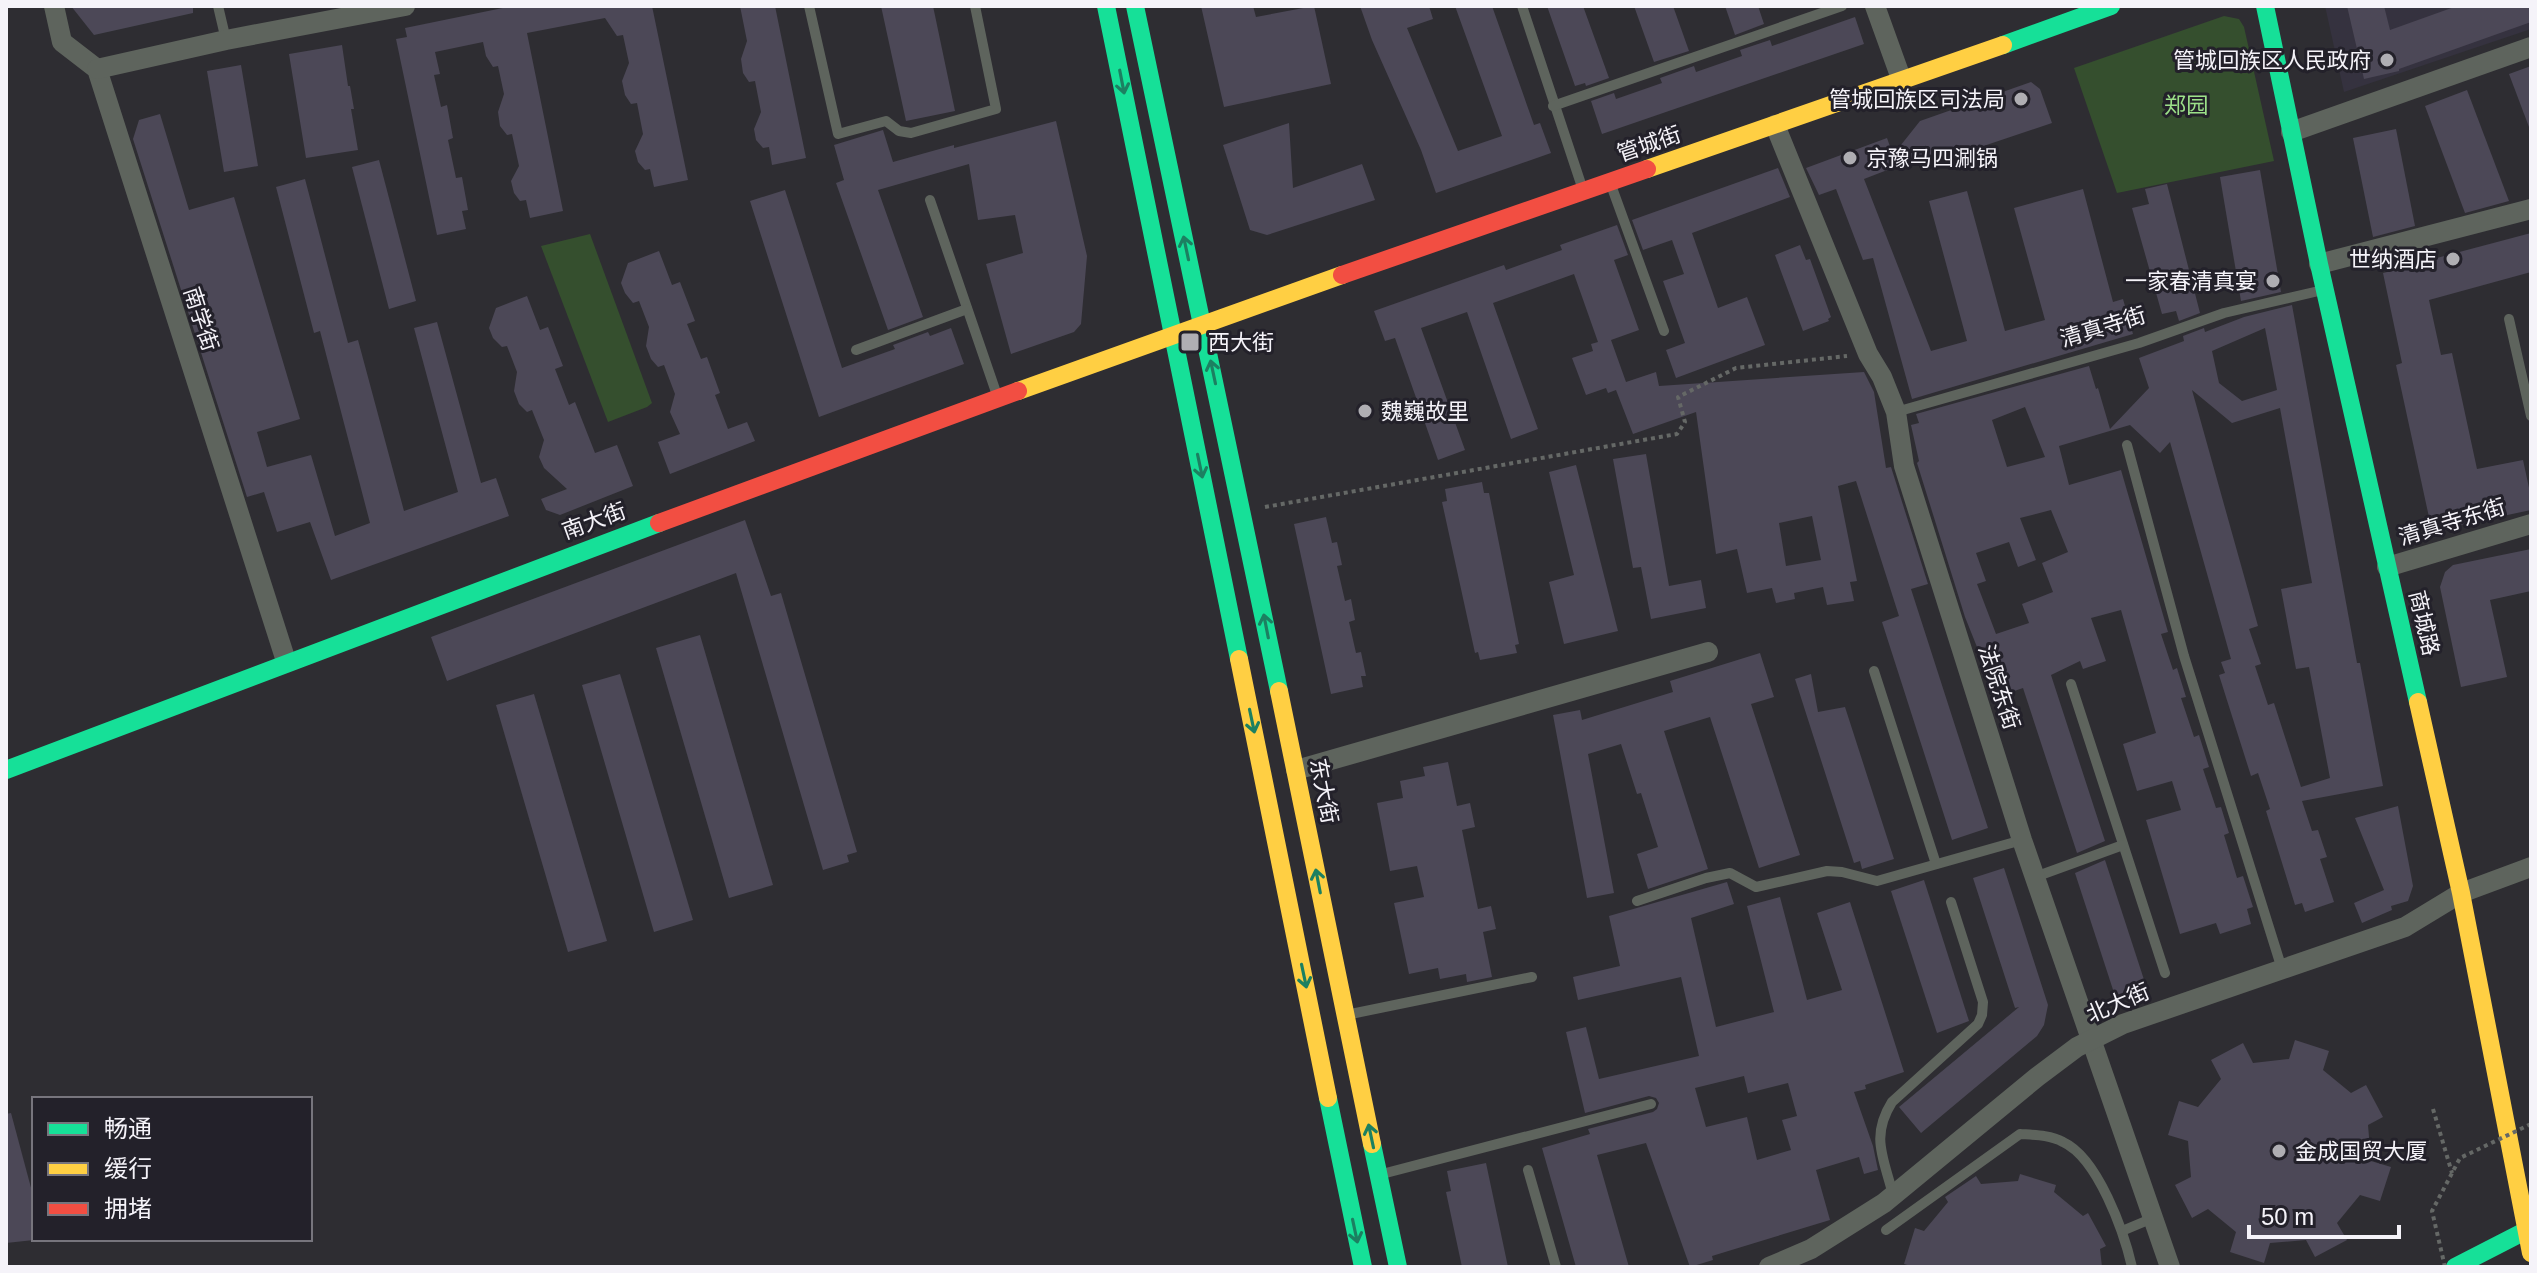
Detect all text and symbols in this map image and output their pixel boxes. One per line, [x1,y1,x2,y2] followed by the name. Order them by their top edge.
[2173,48,2371,73] place label: 管城回族区人民政府
[2378,51,2396,69] marker: 管城回族区人民政府
[1115,69,1130,95] one-way arrow
[1829,87,2005,112] place label: 管城回族区司法局
[2012,90,2030,108] marker: 管城回族区司法局
[2164,93,2208,118] park label: 郑园
[1614,121,1684,167] street label: 管城街
[1866,146,1998,171] place label: 京豫马四涮锅
[1841,149,1859,167] marker: 京豫马四涮锅
[1178,236,1193,262] one-way arrow
[2349,247,2437,272] place label: 世纳酒店
[2444,250,2462,268] marker: 世纳酒店
[2125,269,2257,294] place label: 一家春清真宴
[2264,272,2282,290] marker: 一家春清真宴
[179,284,223,354] street label: 南学街
[2057,302,2149,352] street label: 清真寺街
[1208,330,1274,355] place label: 西大街
[1179,331,1201,353] marker: 西大街
[1205,360,1220,385] one-way arrow
[1381,399,1469,424] place label: 魏巍故里
[1356,402,1374,420] marker: 魏巍故里
[1193,453,1208,479] one-way arrow
[2396,494,2508,550] street label: 清真寺东街
[559,498,629,544] street label: 南大街
[2404,588,2444,658] street label: 商城路
[1258,614,1273,640] one-way arrow
[1974,641,2024,733] street label: 法院东街
[1245,708,1260,733] one-way arrow
[1305,756,1343,826] street label: 东大街
[1309,869,1324,895] one-way arrow
[1297,963,1312,988] one-way arrow
[2083,979,2153,1027] street label: 北大街
[32,1097,312,1241] legend
[104,1115,152,1142] text: 畅通
[1363,1123,1378,1149] one-way arrow
[2295,1139,2427,1164] place label: 金成国贸大厦
[2270,1142,2288,1160] marker: 金成国贸大厦
[104,1155,152,1182] text: 缓行
[2249,1189,2399,1239] scale bar
[104,1195,152,1222] text: 拥堵
[2261,1203,2314,1230] text: 50 m
[1349,1217,1364,1243] one-way arrow

